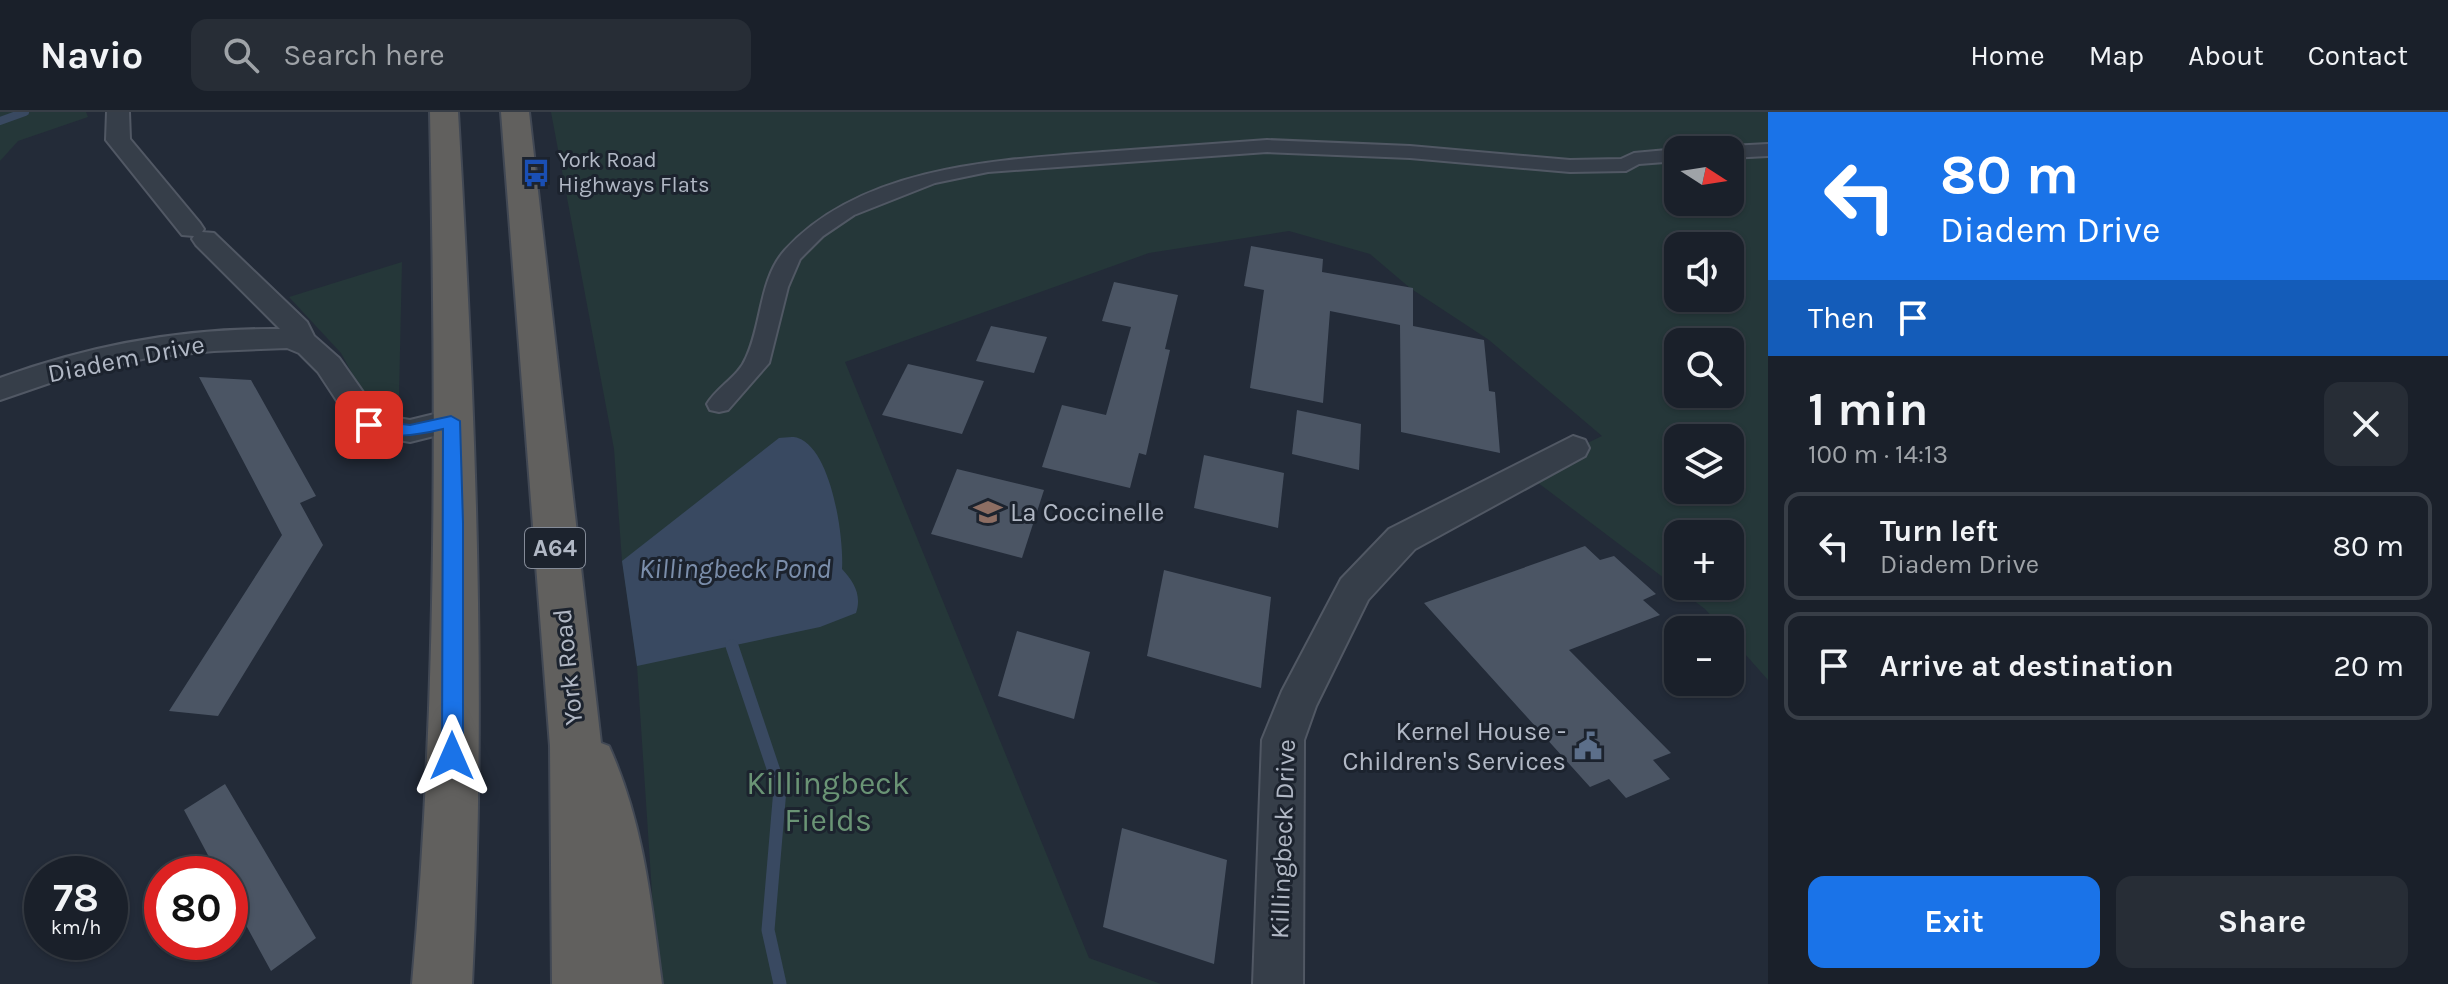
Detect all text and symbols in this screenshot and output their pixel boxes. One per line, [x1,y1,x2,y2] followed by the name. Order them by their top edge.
[191,19,751,91] search box
[40,33,143,78] text: Navio
[219,33,263,77] icon: search
[283,37,445,73] text: Search here
[1970,39,2045,72] text: Home
[2089,39,2144,72] text: Map
[2188,39,2264,72] text: About
[2308,39,2408,72] text: Contact
[1664,136,1744,216] north arrow
[1664,136,1744,696] map controls
[1940,142,2079,207] text: 80 m
[1808,144,1912,248] icon: left
[558,147,710,198] place label: York Road Highways Flats
[521,158,551,188] bus stop icon: York Road Highways Flats
[1940,209,2160,251] text: Diadem Drive
[1664,232,1744,312] button: sound
[1891,296,1935,340] icon: arrive
[1808,300,1875,336] text: Then
[1664,328,1744,408] button: search
[45,329,207,389] street label: Diadem Drive
[1808,381,1928,437] text: 1 min
[2324,382,2408,466] button: close
[335,391,403,459] pin
[347,403,391,447] icon: arrive
[1664,424,1744,504] button: layers
[1808,439,1948,470] text: 100 m · 14:13
[973,497,1003,527] school or university icon: La Coccinelle
[1010,497,1164,528] place label: La Coccinelle
[1880,513,1998,549] text: Turn left
[1664,520,1744,600] button: +
[1812,524,1856,568] icon: left
[525,528,585,568] road number: A64
[2333,528,2404,564] text: 80 m
[1880,549,2039,580] text: Diadem Drive
[639,552,831,585] water label: Killingbeck Pond
[546,607,590,727] street label: York Road
[1664,616,1744,696] button: −
[1812,644,1856,688] icon: arrive
[1880,648,2174,684] text: Arrive at destination
[2334,648,2404,684] text: 20 m
[410,714,494,798] position arrow
[1342,716,1566,777] place label: Kernel House - Children's Services
[1573,731,1603,761] public building icon: Kernel House - Children's Services
[1264,739,1302,939] street label: Killingbeck Drive
[746,765,910,839] park label: Killingbeck Fields
[144,856,248,960] speed limit sign: 80
[53,874,99,921] text: 78
[1808,876,2100,968] button: Exit
[2116,876,2408,968] button: Share
[51,916,101,939] text: km/h

